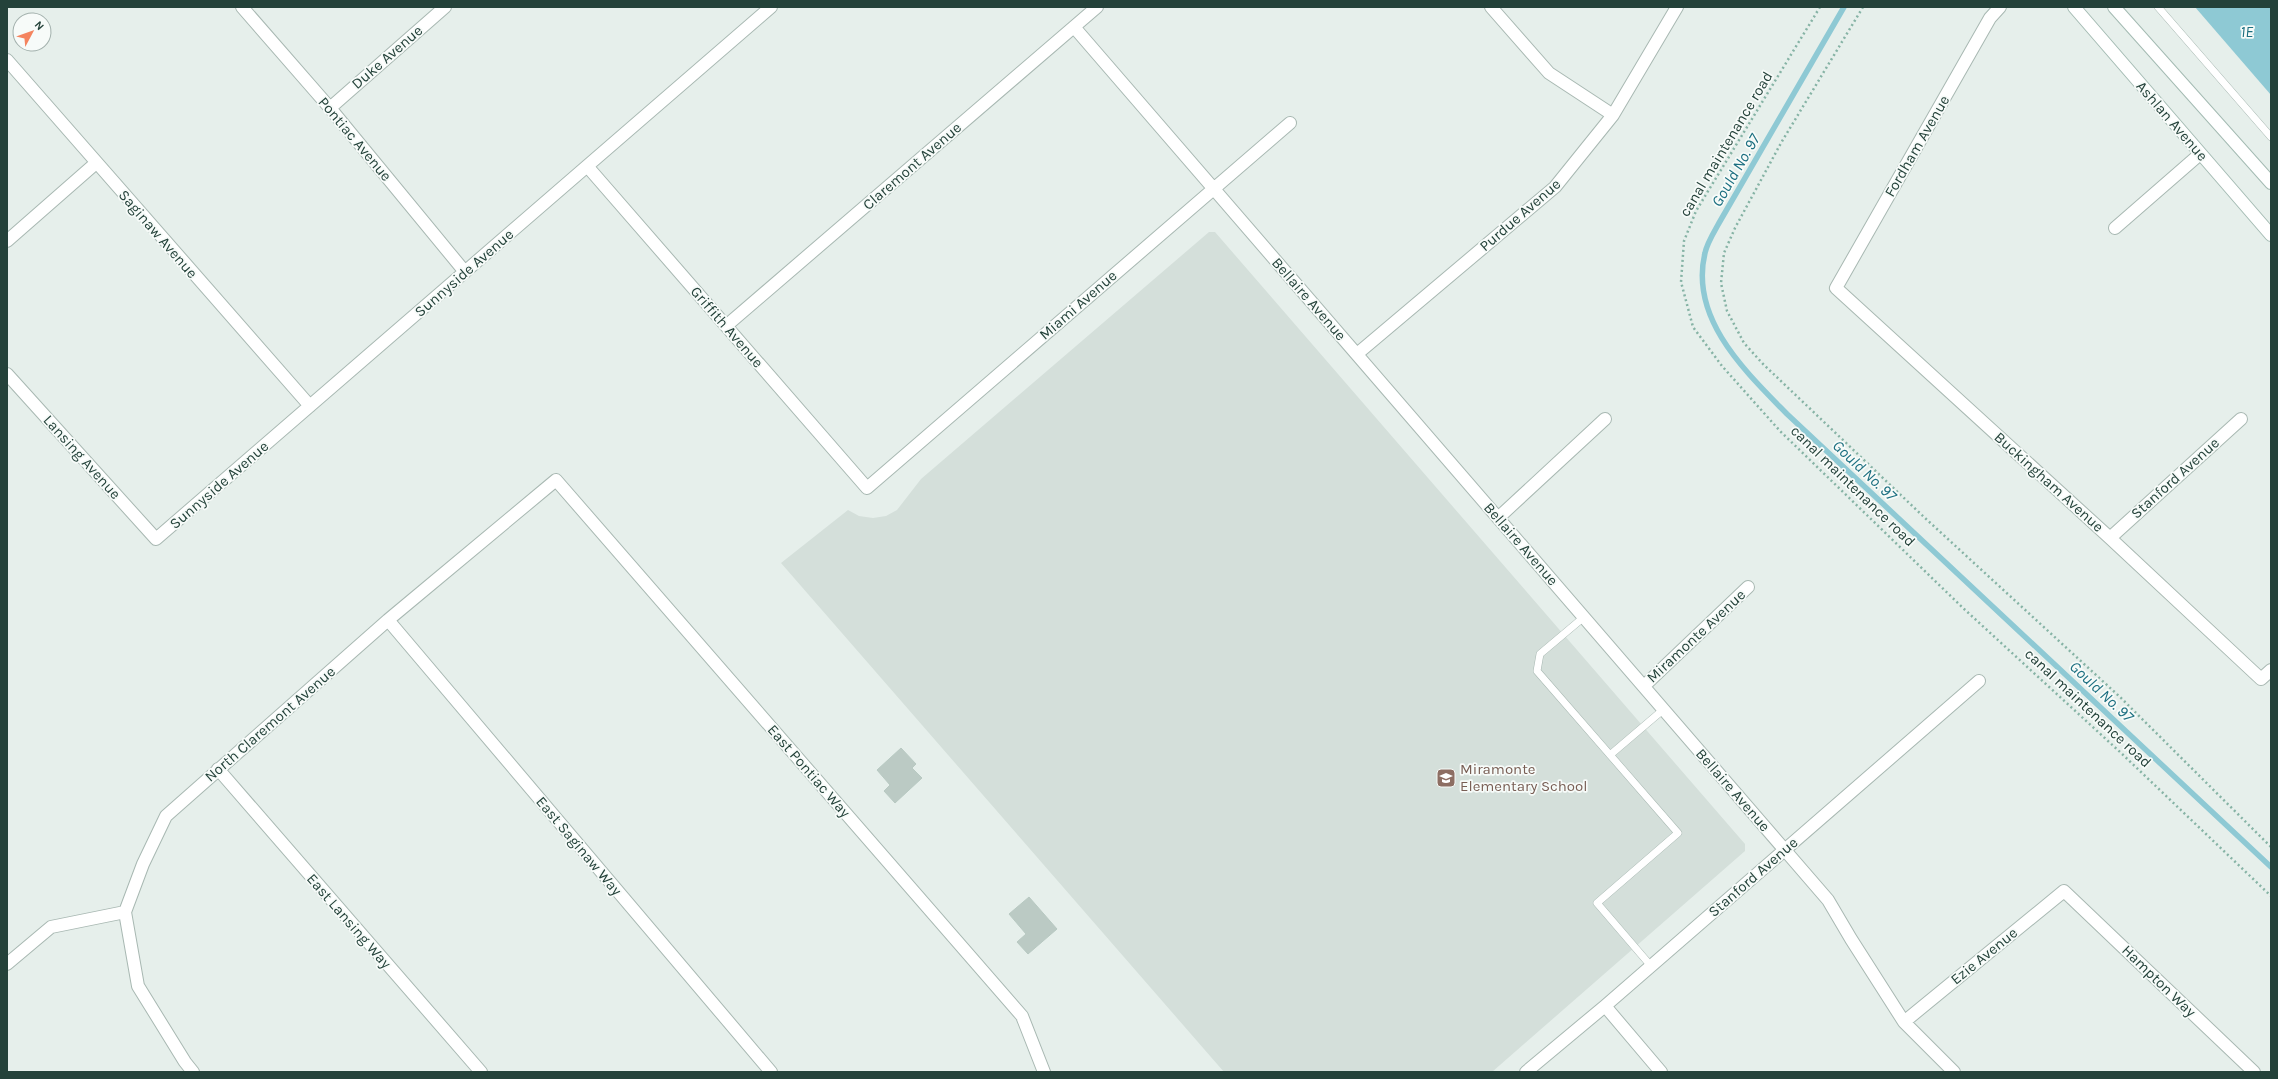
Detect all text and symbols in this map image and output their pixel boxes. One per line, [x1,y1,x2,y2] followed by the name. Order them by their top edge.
[12,12,52,52] north arrow
[32,19,47,33] text: N
[348,21,426,93] street label: Duke Avenue
[2241,22,2253,41] water label: 1E
[1675,68,1777,220] street label: canal maintenance road
[2132,77,2212,165] street label: Ashlan Avenue
[1881,92,1953,200] street label: Fordham Avenue
[314,93,396,185] street label: Pontiac Avenue
[859,118,965,214] street label: Claremont Avenue
[1707,129,1764,210] water label: Gould No. 97
[1476,175,1564,255] street label: Purdue Avenue
[115,186,201,282] street label: Saginaw Avenue
[411,225,517,321] street label: Sunnyside Avenue
[1268,254,1350,344] street label: Bellaire Avenue
[1036,266,1120,344] street label: Miami Avenue
[687,283,767,371] street label: Griffith Avenue
[39,411,125,503] street label: Lansing Avenue
[1787,422,1919,550] street label: canal maintenance road
[1991,428,2107,536] street label: Buckingham Avenue
[2127,434,2223,522] street label: Stanford Avenue
[1829,436,1902,506] water label: Gould No. 97
[166,437,272,533] street label: Sunnyside Avenue
[1480,499,1562,589] street label: Bellaire Avenue
[1643,586,1749,686] street label: Miramonte Avenue
[2021,645,2155,771] street label: canal maintenance road
[2066,657,2139,727] water label: Gould No. 97
[201,663,339,785] street label: North Claremont Avenue
[764,721,854,821] street label: East Pontiac Way
[1692,745,1774,835] street label: Bellaire Avenue
[1460,760,1587,795] place label: Miramonte Elementary School
[1435,767,1457,789] school or university icon: Miramonte Elementary School
[532,793,626,899] street label: East Saginaw Way
[1705,833,1801,921] street label: Stanford Avenue
[303,870,395,972] street label: East Lansing Way
[1947,924,2021,988] street label: Ezie Avenue
[2118,941,2200,1021] street label: Hampton Way

